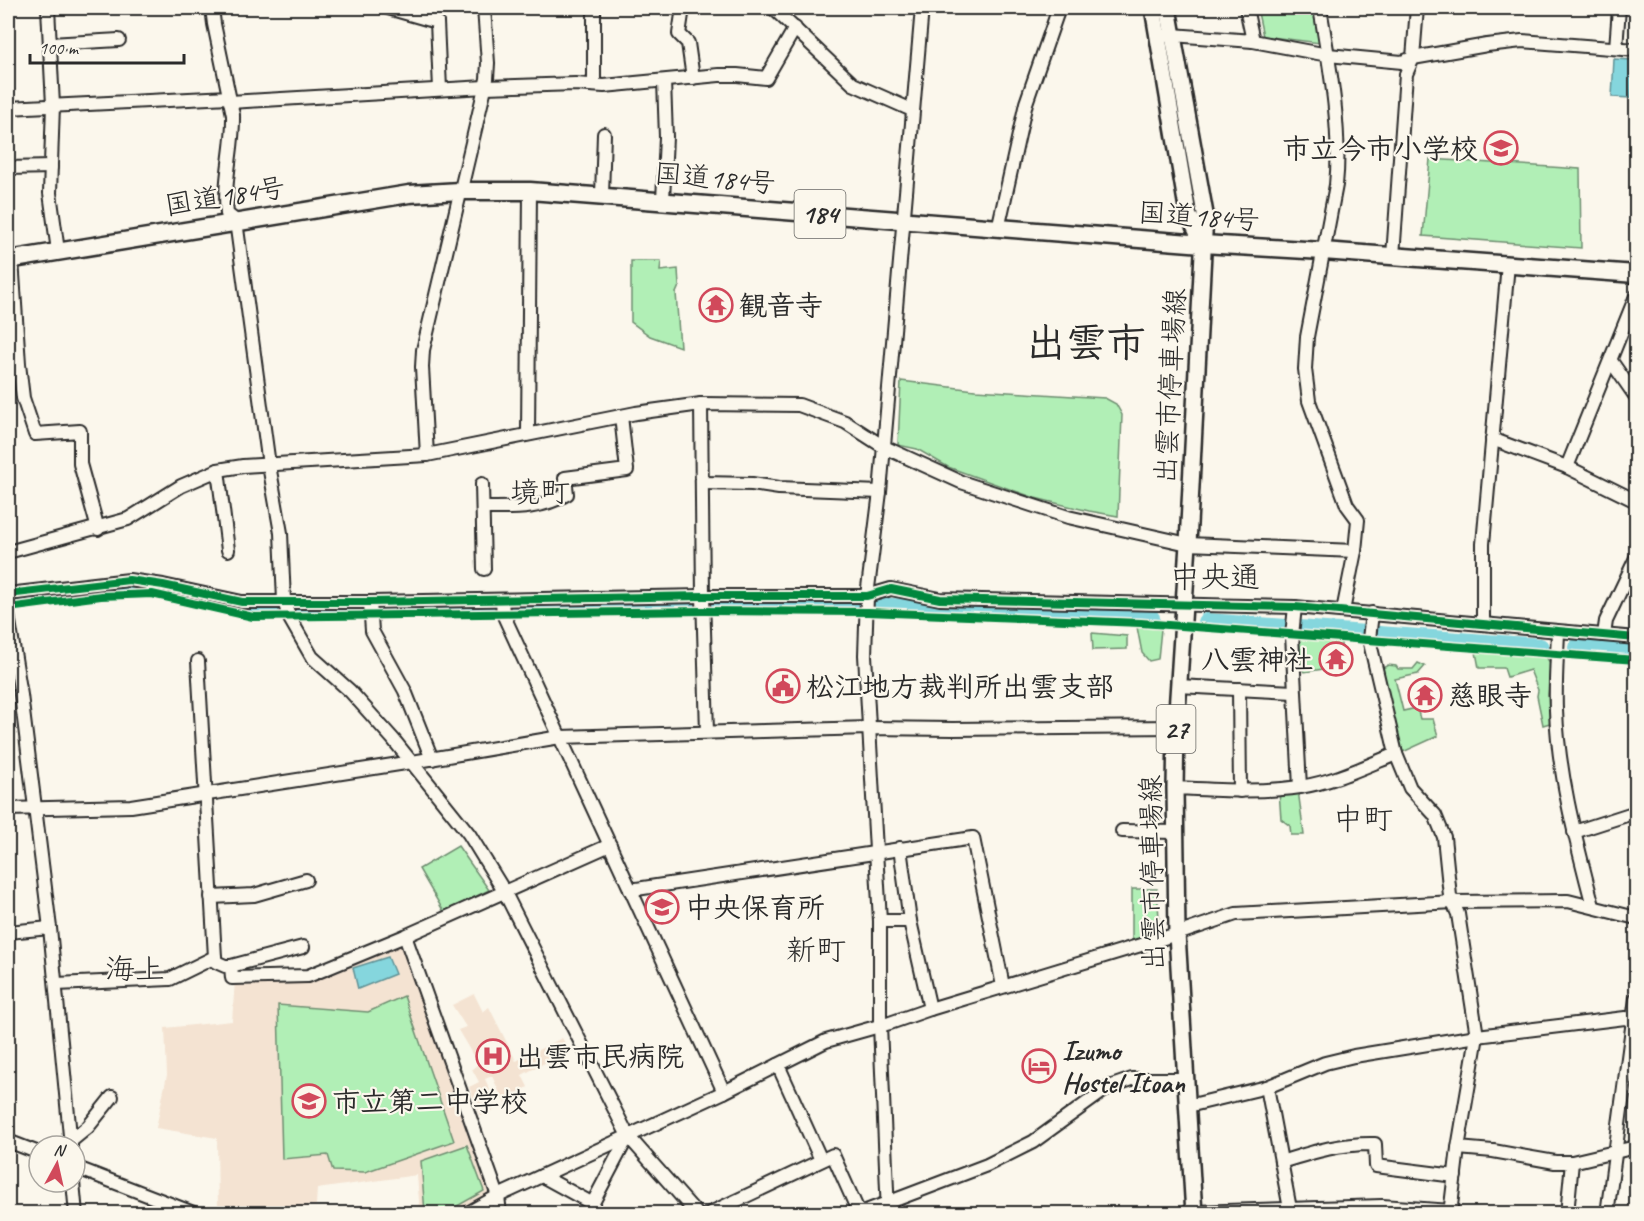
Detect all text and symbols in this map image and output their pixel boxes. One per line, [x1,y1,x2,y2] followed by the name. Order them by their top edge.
[30,27,184,65] scale bar
[39,37,80,59] text: 100 m
[1483,130,1519,166] school or university icon: 市立今市小学校
[1282,131,1478,166] place label: 市立今市小学校
[653,155,777,201] street label: 国道184号
[162,169,288,223] street label: 国道184号
[794,190,846,238] road number: 184
[1137,194,1261,238] street label: 国道184号
[698,287,734,323] temple icon: 観音寺
[1147,287,1193,485] street label: 出雲市停車場線
[739,288,823,323] place label: 観音寺
[1026,318,1146,368] district label: 出雲市
[510,473,570,511] district label: 境町
[1170,558,1260,596] district label: 中央通
[1318,641,1354,677] temple icon: 八雲神社
[1201,642,1313,677] place label: 八雲神社
[765,668,801,704] public building icon: 松江地方裁判所出雲支部
[806,669,1114,704] place label: 松江地方裁判所出雲支部
[1407,677,1443,713] temple icon: 慈眼寺
[1448,678,1532,713] place label: 慈眼寺
[1156,705,1196,753] road number: 27
[1133,775,1171,971] street label: 出雲市停車場線
[1333,800,1393,838] district label: 中町
[644,889,680,925] school or university icon: 中央保育所
[685,890,825,925] place label: 中央保育所
[786,931,846,969] district label: 新町
[105,950,165,988] district label: 海上
[1062,1033,1186,1100] place label: Izumo Hostel Itoan
[475,1038,511,1074] hospital icon: 出雲市民病院
[516,1039,684,1074] place label: 出雲市民病院
[1021,1048,1057,1084] hotel icon: Izumo Hostel Itoan
[291,1083,327,1119] school or university icon: 市立第二中学校
[332,1084,528,1119] place label: 市立第二中学校
[27,1134,87,1194] north arrow
[53,1140,68,1161] text: N

